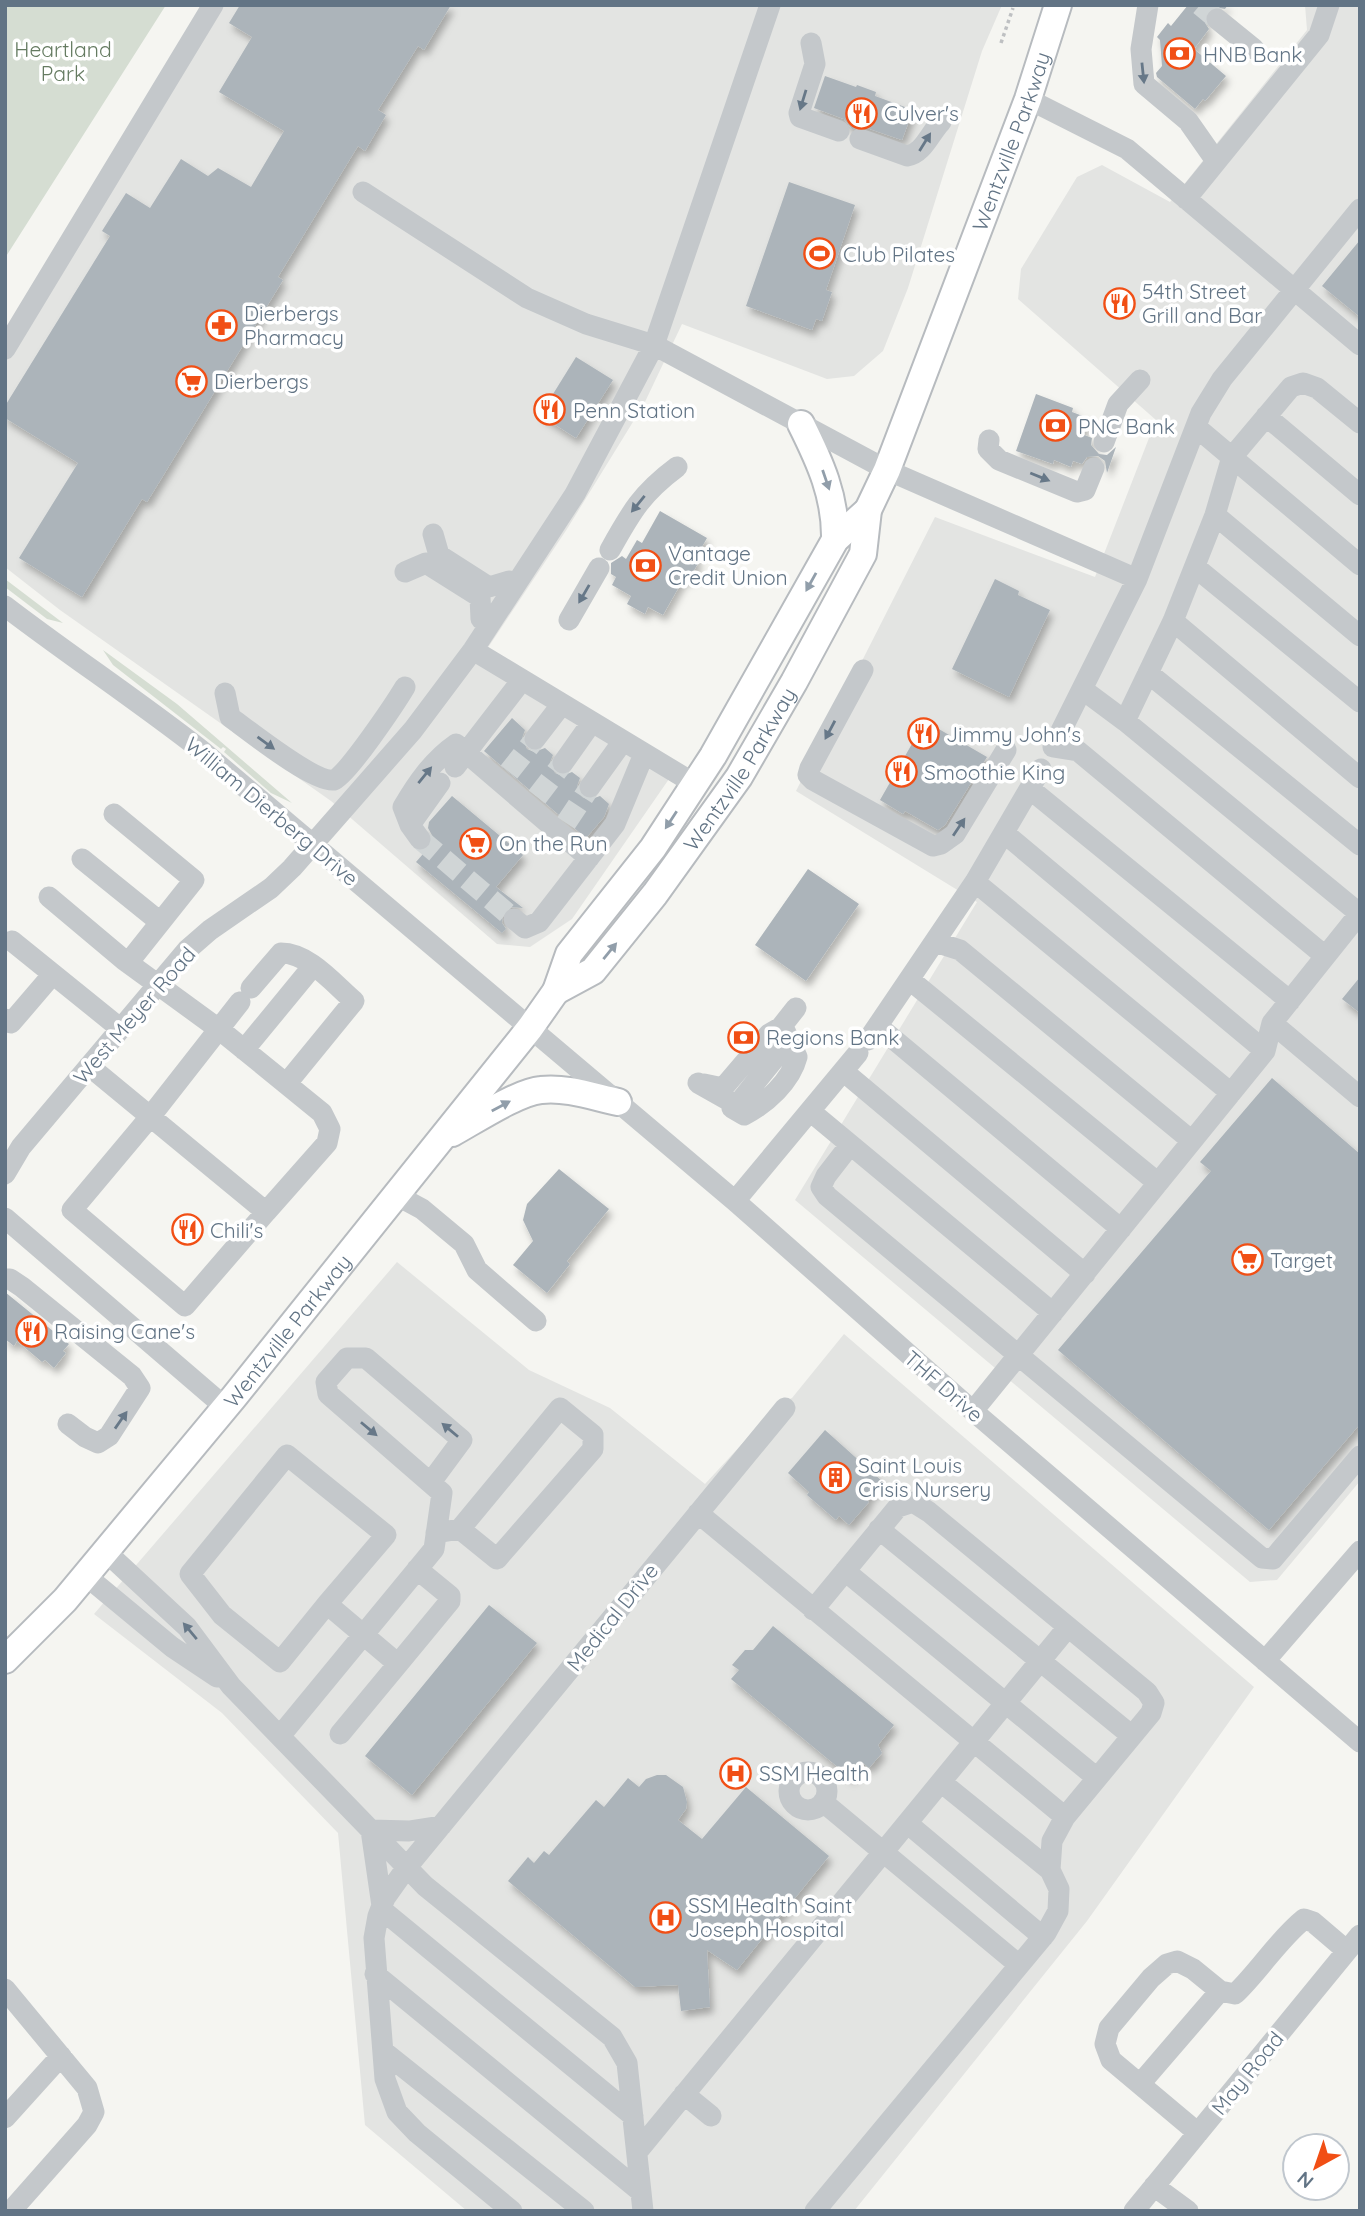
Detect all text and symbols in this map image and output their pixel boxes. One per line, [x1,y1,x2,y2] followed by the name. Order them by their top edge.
[14,36,112,86] park label: Heartland Park
[1163,37,1197,71] bank icon: HNB Bank
[1203,41,1303,67] place label: HNB Bank
[966,48,1055,235] street label: Wentzville Parkway
[1138,62,1149,84] one-way arrow
[798,90,808,111] one-way arrow
[844,96,878,130] restaurant icon: Culver's
[884,100,959,126] place label: Culver's
[919,132,932,151] one-way arrow
[803,237,837,271] sports icon: Club Pilates
[843,241,955,267] place label: Club Pilates
[1142,278,1262,328] place label: 54th Street Grill and Bar
[1102,286,1136,320] restaurant icon: 54th Street Grill and Bar
[244,300,344,350] place label: Dierbergs Pharmacy
[204,308,238,342] pharmacy icon: Dierbergs Pharmacy
[174,364,208,398] supermarket icon: Dierbergs
[214,368,309,394] place label: Dierbergs
[533,393,567,427] restaurant icon: Penn Station
[573,397,695,423] place label: Penn Station
[1038,409,1072,443] bank icon: PNC Bank
[1078,413,1175,439] place label: PNC Bank
[821,469,832,490] one-way arrow
[1029,471,1050,482] one-way arrow
[631,494,646,512] one-way arrow
[668,540,788,590] place label: Vantage Credit Union
[628,548,662,582] bank icon: Vantage Credit Union
[805,572,817,591] one-way arrow
[578,584,590,603] one-way arrow
[677,683,801,856] street label: Wentzville Parkway
[906,717,940,751] restaurant icon: Jimmy John's
[825,721,837,741] one-way arrow
[946,721,1081,747] place label: Jimmy John's
[180,731,364,891] street label: William Dierberg Drive
[256,736,275,750] one-way arrow
[884,755,918,789] restaurant icon: Smoothie King
[924,759,1065,785] place label: Smoothie King
[417,766,432,783] one-way arrow
[664,811,678,829] one-way arrow
[952,817,965,837] one-way arrow
[459,826,493,860] supermarket icon: On the Run
[499,830,608,856] place label: On the Run
[67,941,201,1089] street label: West Meyer Road
[602,942,617,960] one-way arrow
[726,1020,760,1054] bank icon: Regions Bank
[766,1024,900,1050] place label: Regions Bank
[491,1101,511,1112] one-way arrow
[170,1213,204,1247] restaurant icon: Chili's
[210,1217,263,1243] place label: Chili's
[1230,1243,1264,1277] supermarket icon: Target
[1270,1247,1333,1273] place label: Target
[218,1249,356,1413] street label: Wentzville Parkway
[14,1314,48,1348] restaurant icon: Raising Cane's
[54,1318,195,1344] place label: Raising Cane's
[899,1345,989,1427] street label: THF Drive
[114,1411,128,1429] one-way arrow
[360,1421,378,1437] one-way arrow
[441,1423,458,1438] one-way arrow
[858,1452,991,1502] place label: Saint Louis Crisis Nursery
[818,1460,852,1494] building icon: Saint Louis Crisis Nursery
[561,1558,663,1676] street label: Medical Drive
[182,1623,197,1641] one-way arrow
[719,1756,753,1790] hospital icon: SSM Health
[759,1760,869,1786] place label: SSM Health
[688,1892,852,1942] place label: SSM Health Saint Joseph Hospital
[648,1900,682,1934] hospital icon: SSM Health Saint Joseph Hospital
[1205,2026,1289,2120] street label: May Road
[1281,2132,1351,2202] north arrow
[1292,2166,1318,2194] text: N

